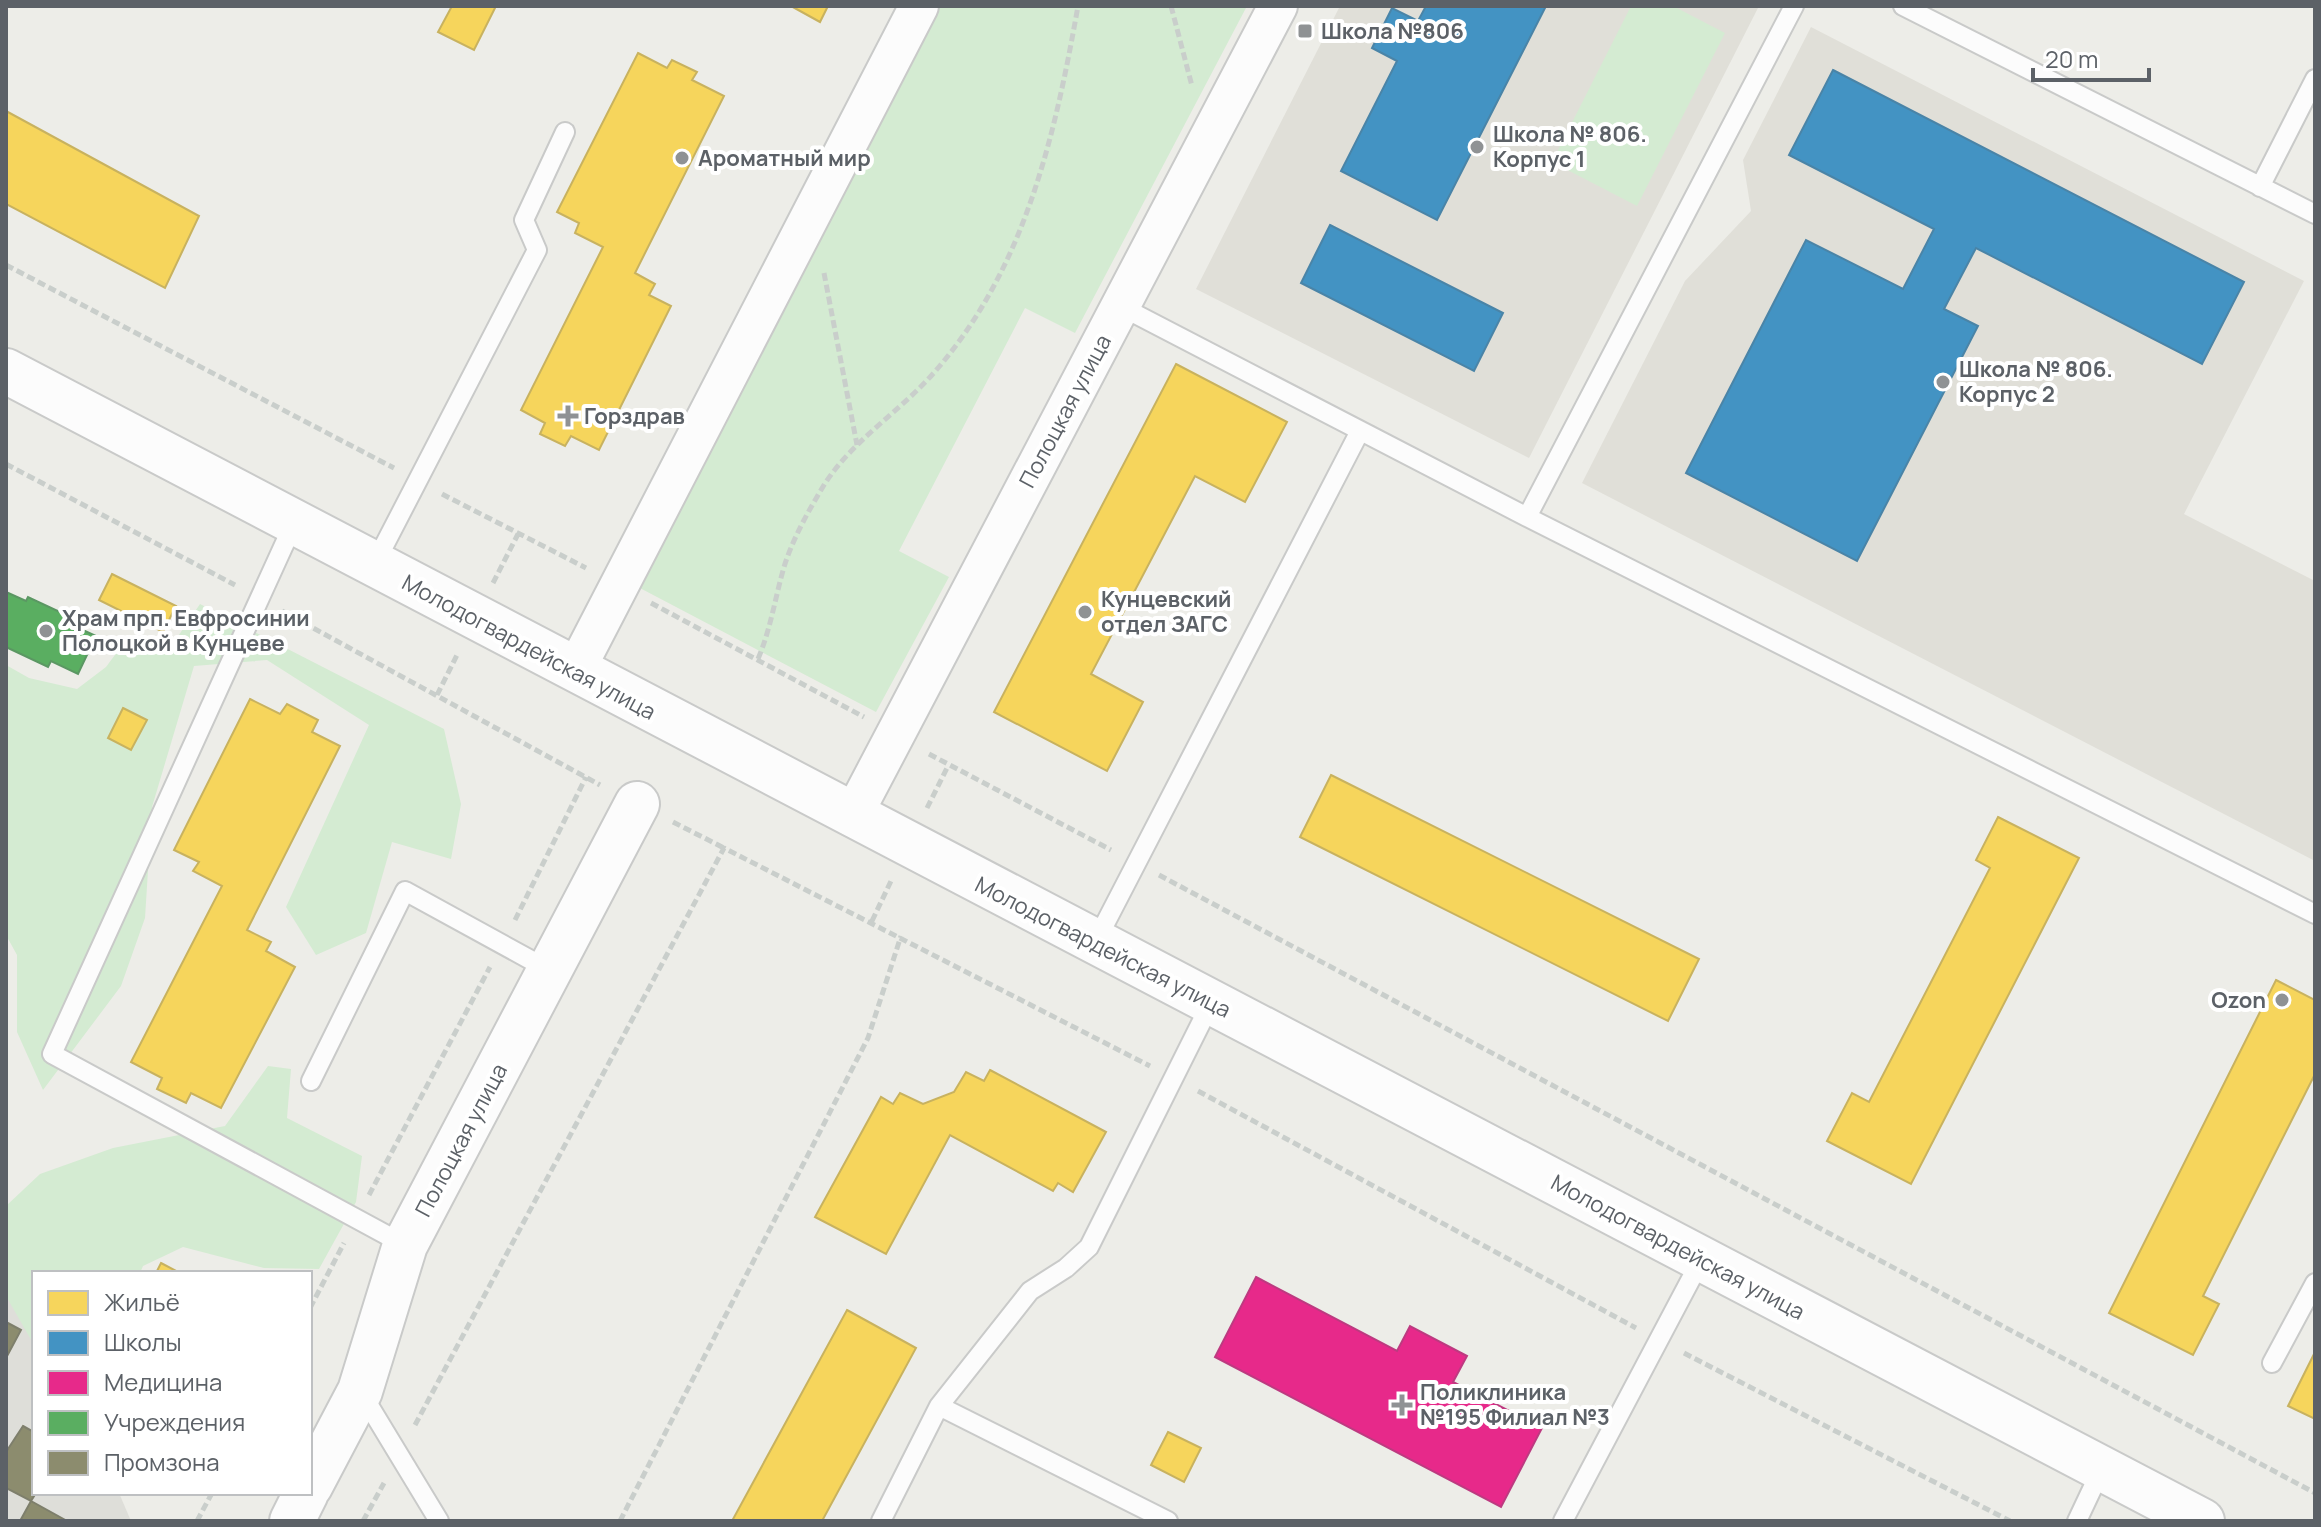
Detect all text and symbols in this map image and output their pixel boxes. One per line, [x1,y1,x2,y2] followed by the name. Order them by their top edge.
[1321,16,1464,46] place label: Школа №806
[1296,22,1314,40] marker: Школа №806
[2033,32,2149,82] scale bar
[2045,42,2098,75] text: 20 m
[1493,119,1647,174] place label: Школа № 806. Корпус 1
[1468,138,1486,156] marker: Школа № 806. Корпус 1
[698,143,871,173] place label: Ароматный мир
[673,149,691,167] marker: Ароматный мир
[1012,329,1118,493] street label: Полоцкая улица
[1959,354,2113,409] place label: Школа № 806. Корпус 2
[1934,373,1952,391] marker: Школа № 806. Корпус 2
[584,401,685,431] place label: Горздрав
[559,407,577,425] marker: Горздрав
[397,567,661,727] street label: Молодогвардейская улица
[1101,584,1231,639] place label: Кунцевский отдел ЗАГС
[62,603,310,658] place label: Храм прп. Евфросинии Полоцкой в Кунцеве
[1076,603,1094,621] marker: Кунцевский отдел ЗАГС
[37,622,55,640] marker: Храм прп. Евфросинии Полоцкой в Кунцеве
[970,869,1236,1025] street label: Молодогвардейская улица
[2211,985,2266,1015] place label: Ozon
[2273,991,2291,1009] marker: Ozon
[408,1058,514,1222] street label: Полоцкая улица
[1546,1167,1810,1327] street label: Молодогвардейская улица
[32,1271,312,1495] legend
[104,1285,180,1318] text: Жильё
[104,1325,182,1358] text: Школы
[104,1365,222,1398] text: Медицина
[1420,1377,1610,1432] place label: Поликлиника №195 Филиал №3
[1391,1394,1413,1416] marker: Поликлиника №195 Филиал №3
[104,1405,245,1438] text: Учреждения
[104,1445,219,1478] text: Промзона

